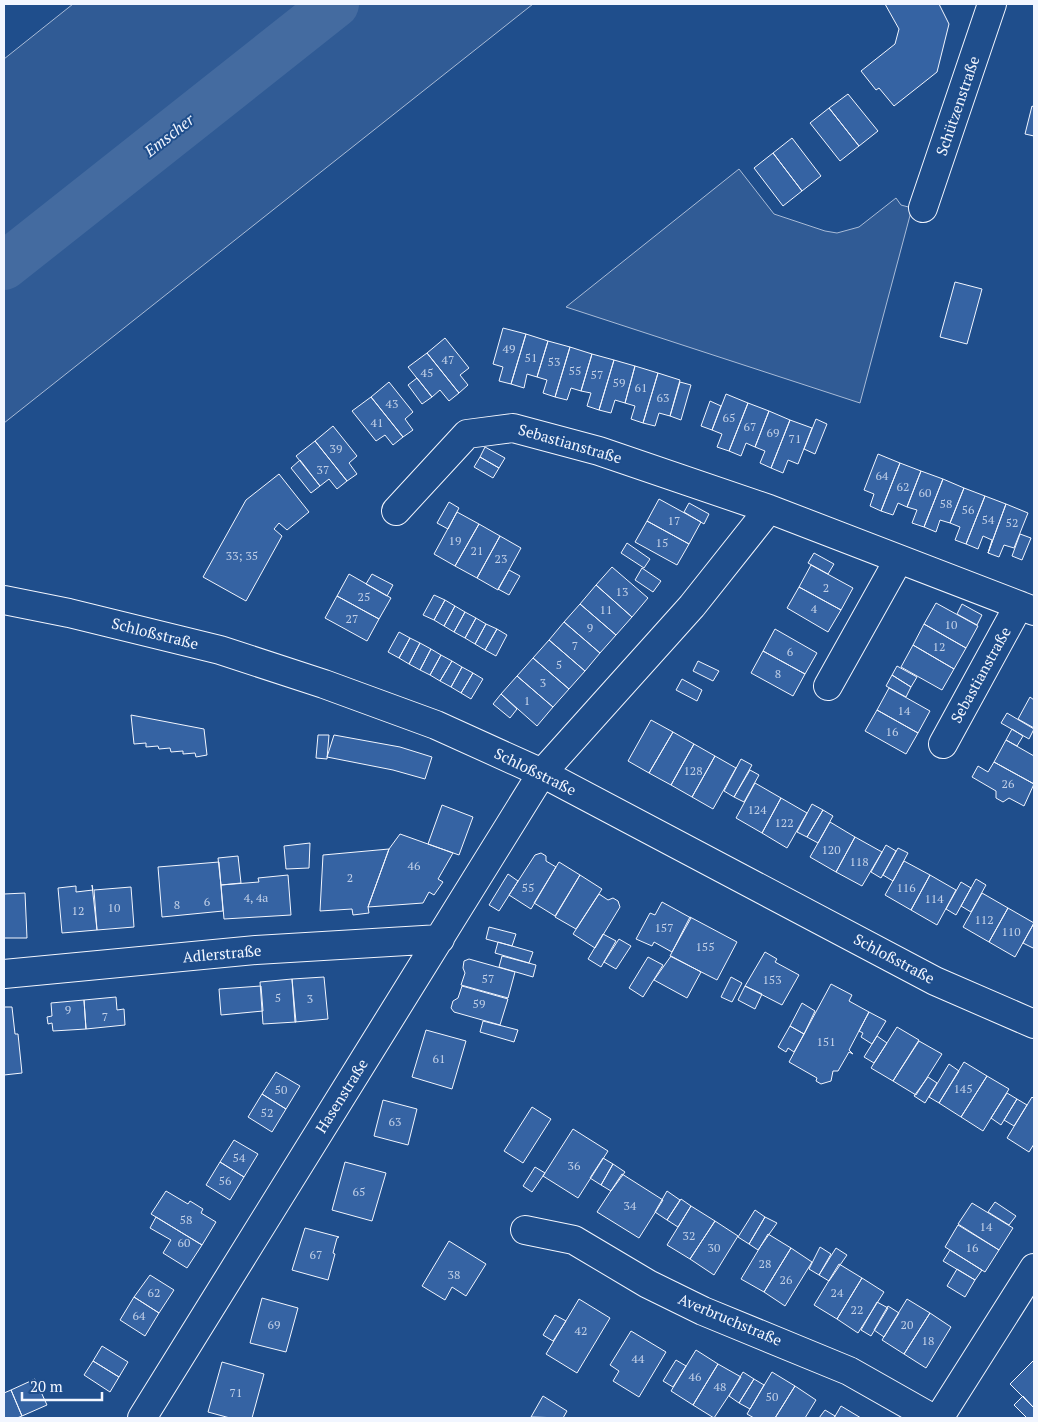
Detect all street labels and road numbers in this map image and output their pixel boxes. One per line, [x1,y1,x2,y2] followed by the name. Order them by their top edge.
[931,53,983,158] street label: Schützenstraße
[516,419,624,467] street label: Sebastianstraße
[110,613,201,653] street label: Schloßstraße
[945,623,1015,726] street label: Sebastianstraße
[491,743,580,800] street label: Schloßstraße
[851,928,938,988] street label: Schloßstraße
[182,940,262,966] street label: Adlerstraße
[310,1055,372,1136] street label: Hasenstraße
[676,1288,785,1350] street label: Averbruchstraße

